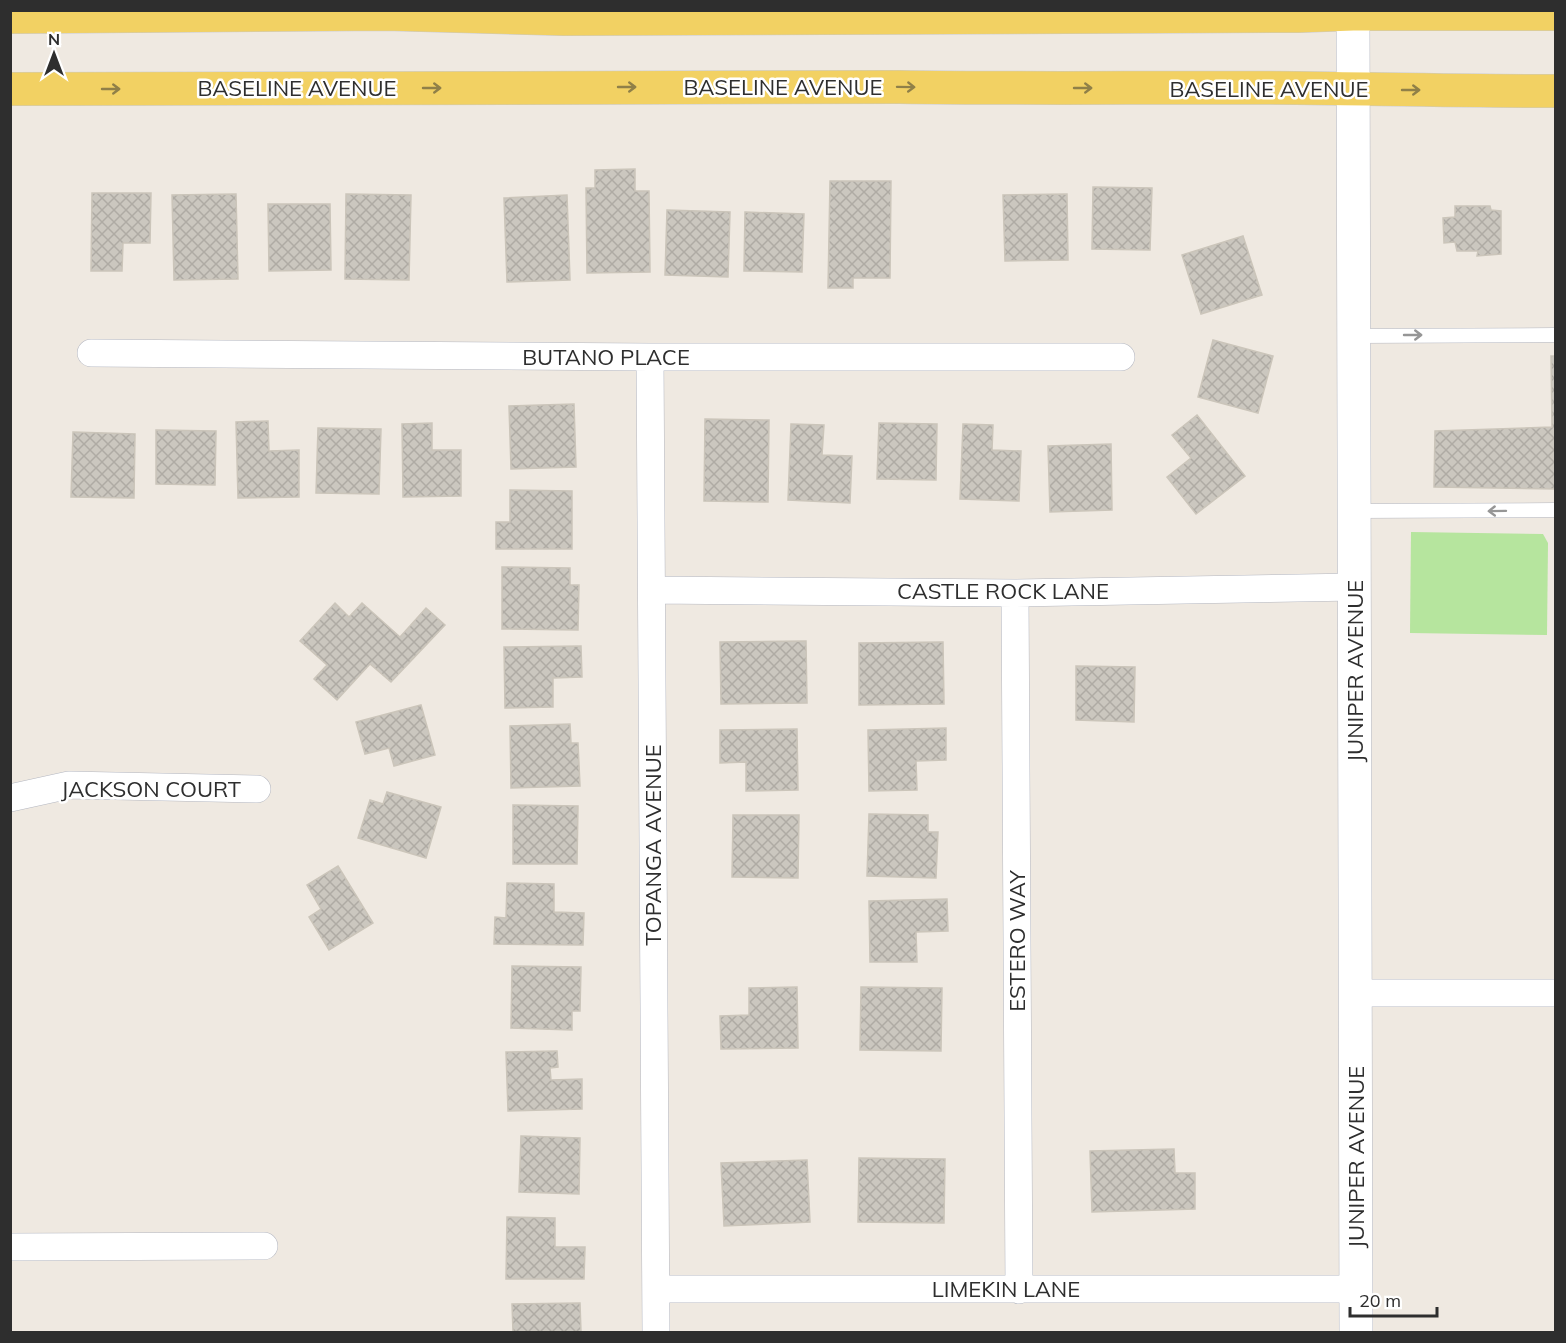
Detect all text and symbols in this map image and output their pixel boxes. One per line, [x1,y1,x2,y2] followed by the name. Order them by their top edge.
[24,24,84,84] north arrow
[48,29,60,49] text: N
[684,73,882,101] street label: BASELINE AVENUE
[198,74,396,102] street label: BASELINE AVENUE
[1170,75,1368,103] street label: BASELINE AVENUE
[616,81,636,93] one-way arrow
[895,81,915,93] one-way arrow
[421,82,441,94] one-way arrow
[1072,82,1092,94] one-way arrow
[100,83,120,95] one-way arrow
[1401,84,1421,96] one-way arrow
[1403,329,1423,341] one-way arrow
[522,343,690,371] street label: BUTANO PLACE
[1488,505,1508,516] one-way arrow
[897,577,1109,605] street label: CASTLE ROCK LANE
[1341,580,1369,762] street label: JUNIPER AVENUE
[639,744,667,946] street label: TOPANGA AVENUE
[61,775,241,803] street label: JACKSON COURT
[1003,870,1031,1012] street label: ESTERO WAY
[1342,1066,1370,1248] street label: JUNIPER AVENUE
[932,1275,1080,1303] street label: LIMEKIN LANE
[1350,1280,1437,1318] scale bar
[1359,1289,1401,1312] text: 20 m

